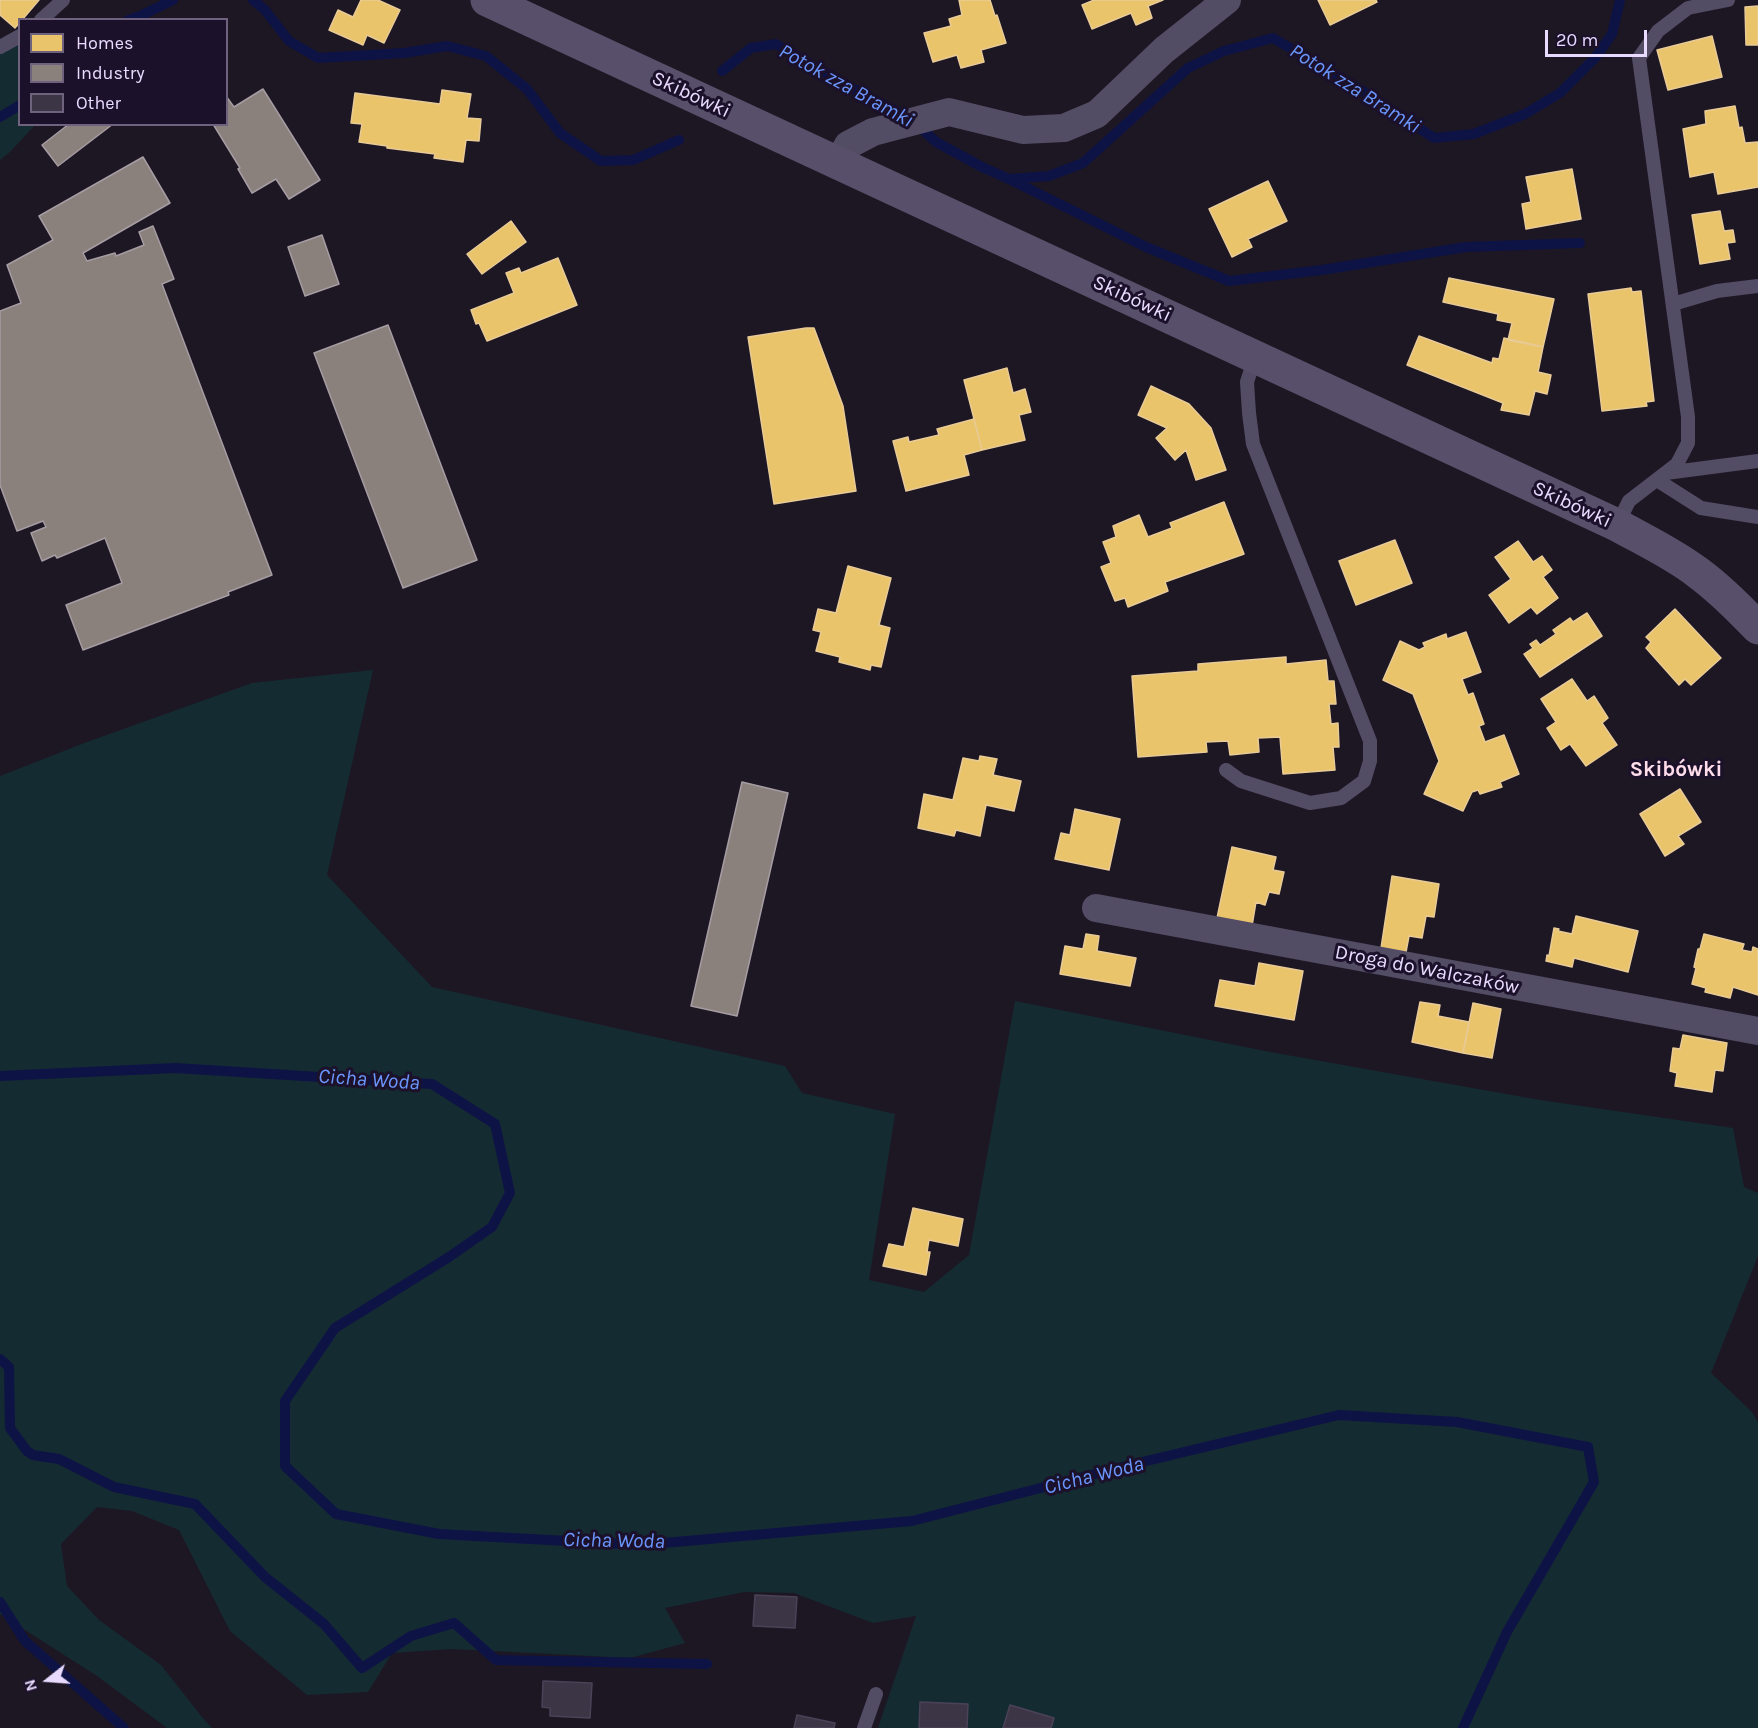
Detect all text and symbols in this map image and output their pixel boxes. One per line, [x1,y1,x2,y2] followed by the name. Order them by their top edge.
[18,18,228,126] legend
[1548,18,1650,56] scale bar
[1556,29,1598,51] text: 20 m
[76,32,133,54] text: Homes
[774,39,918,133] water label: Potok zza Bramki
[1285,39,1425,139] water label: Potok zza Bramki
[76,62,145,84] text: Industry
[648,66,734,124] street label: Skibówki
[76,92,121,114] text: Other
[1089,270,1175,328] street label: Skibówki
[1529,476,1615,534] street label: Skibówki
[1630,757,1722,783] district label: Skibówki
[1333,940,1521,1000] street label: Droga do Walczaków
[317,1064,421,1096] water label: Cicha Woda
[1042,1451,1146,1501] water label: Cicha Woda
[563,1528,665,1554] water label: Cicha Woda
[18,1650,78,1710] north arrow
[20,1677,41,1694] text: N

